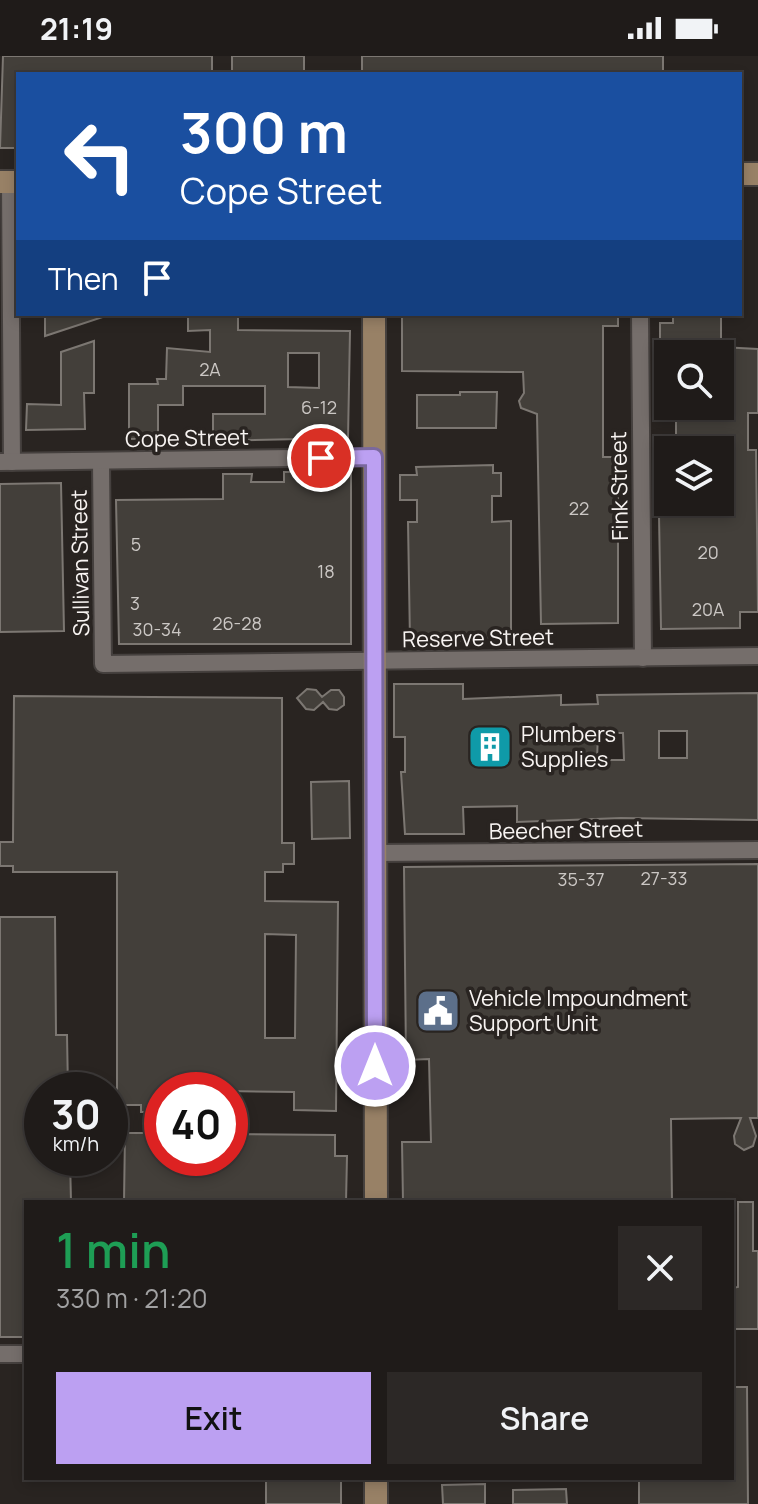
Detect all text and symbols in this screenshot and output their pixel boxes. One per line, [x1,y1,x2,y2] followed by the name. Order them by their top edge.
[40,8,113,49] text: 21:19
[180,93,348,170] text: 300 m
[48,104,152,208] icon: left
[180,166,382,215] text: Cope Street
[135,256,179,300] icon: arrive
[48,258,119,299] text: Then
[654,340,734,516] map controls
[654,340,734,420] button: search
[199,357,221,381] house number: 2A
[301,395,337,419] house number: 6-12
[125,422,249,454] street label: Cope Street
[287,424,355,492] pin
[603,431,635,541] street label: Fink Street
[299,436,343,480] icon: arrive
[654,436,734,516] button: layers
[64,489,96,637] street label: Sullivan Street
[569,496,589,520] house number: 22
[131,532,141,556] house number: 5
[697,540,719,564] house number: 20
[317,559,335,583] house number: 18
[130,591,140,615] house number: 3
[692,597,725,621] house number: 20A
[212,611,262,635] house number: 26-28
[132,617,182,641] house number: 30-34
[402,622,554,654] street label: Reserve Street
[521,719,616,774] place label: Plumbers Supplies
[466,723,514,771] building icon: Plumbers Supplies
[489,814,644,846] street label: Beecher Street
[641,866,687,890] house number: 27-33
[558,867,604,891] house number: 35-37
[469,983,688,1038] place label: Vehicle Impoundment Support Unit
[414,987,462,1035] public building icon: Vehicle Impoundment Support Unit
[333,1024,417,1108] position arrow
[144,1072,248,1176] speed limit sign: 40
[51,1086,101,1141] text: 30
[53,1130,99,1157] text: km/h
[56,1217,170,1282] text: 1 min
[618,1226,702,1310] button: close
[56,1280,208,1316] text: 330 m · 21:20
[56,1372,371,1464] button: Exit
[387,1372,702,1464] button: Share

